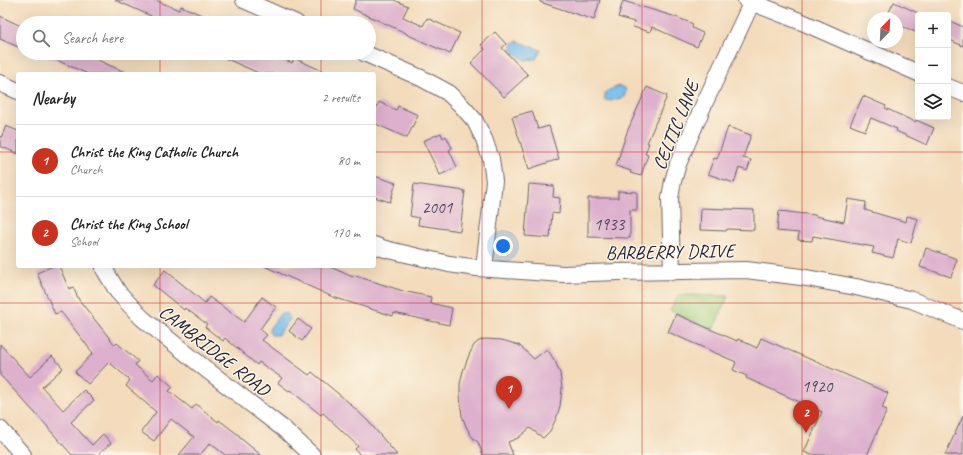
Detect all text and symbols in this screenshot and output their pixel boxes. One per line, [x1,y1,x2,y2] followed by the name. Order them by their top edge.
[867,12,903,48] north arrow
[915,12,951,120] map controls
[915,12,951,48] button: +
[16,16,376,60] search box
[30,27,52,49] icon: search
[62,29,123,48] text: Search here
[915,48,951,84] button: −
[647,75,706,173] street label: CELTIC LANE
[915,84,951,120] button: layers
[32,88,75,109] text: Nearby
[322,90,360,106] text: 2 results
[70,143,238,162] text: Christ the King Catholic Church
[42,153,48,169] text: 1
[338,153,360,169] text: 80 m
[70,162,103,178] text: Church
[422,197,454,218] house number: 2001
[594,214,626,235] house number: 1933
[70,215,187,234] text: Christ the King School
[42,225,48,241] text: 2
[332,225,360,241] text: 170 m
[70,234,98,250] text: School
[493,236,513,256] your location
[606,239,737,265] street label: BARBERRY DRIVE
[154,300,276,403] street label: CAMBRIDGE ROAD
[496,376,522,409] pin: 1
[802,376,834,397] house number: 1920
[793,400,819,433] pin: 2

